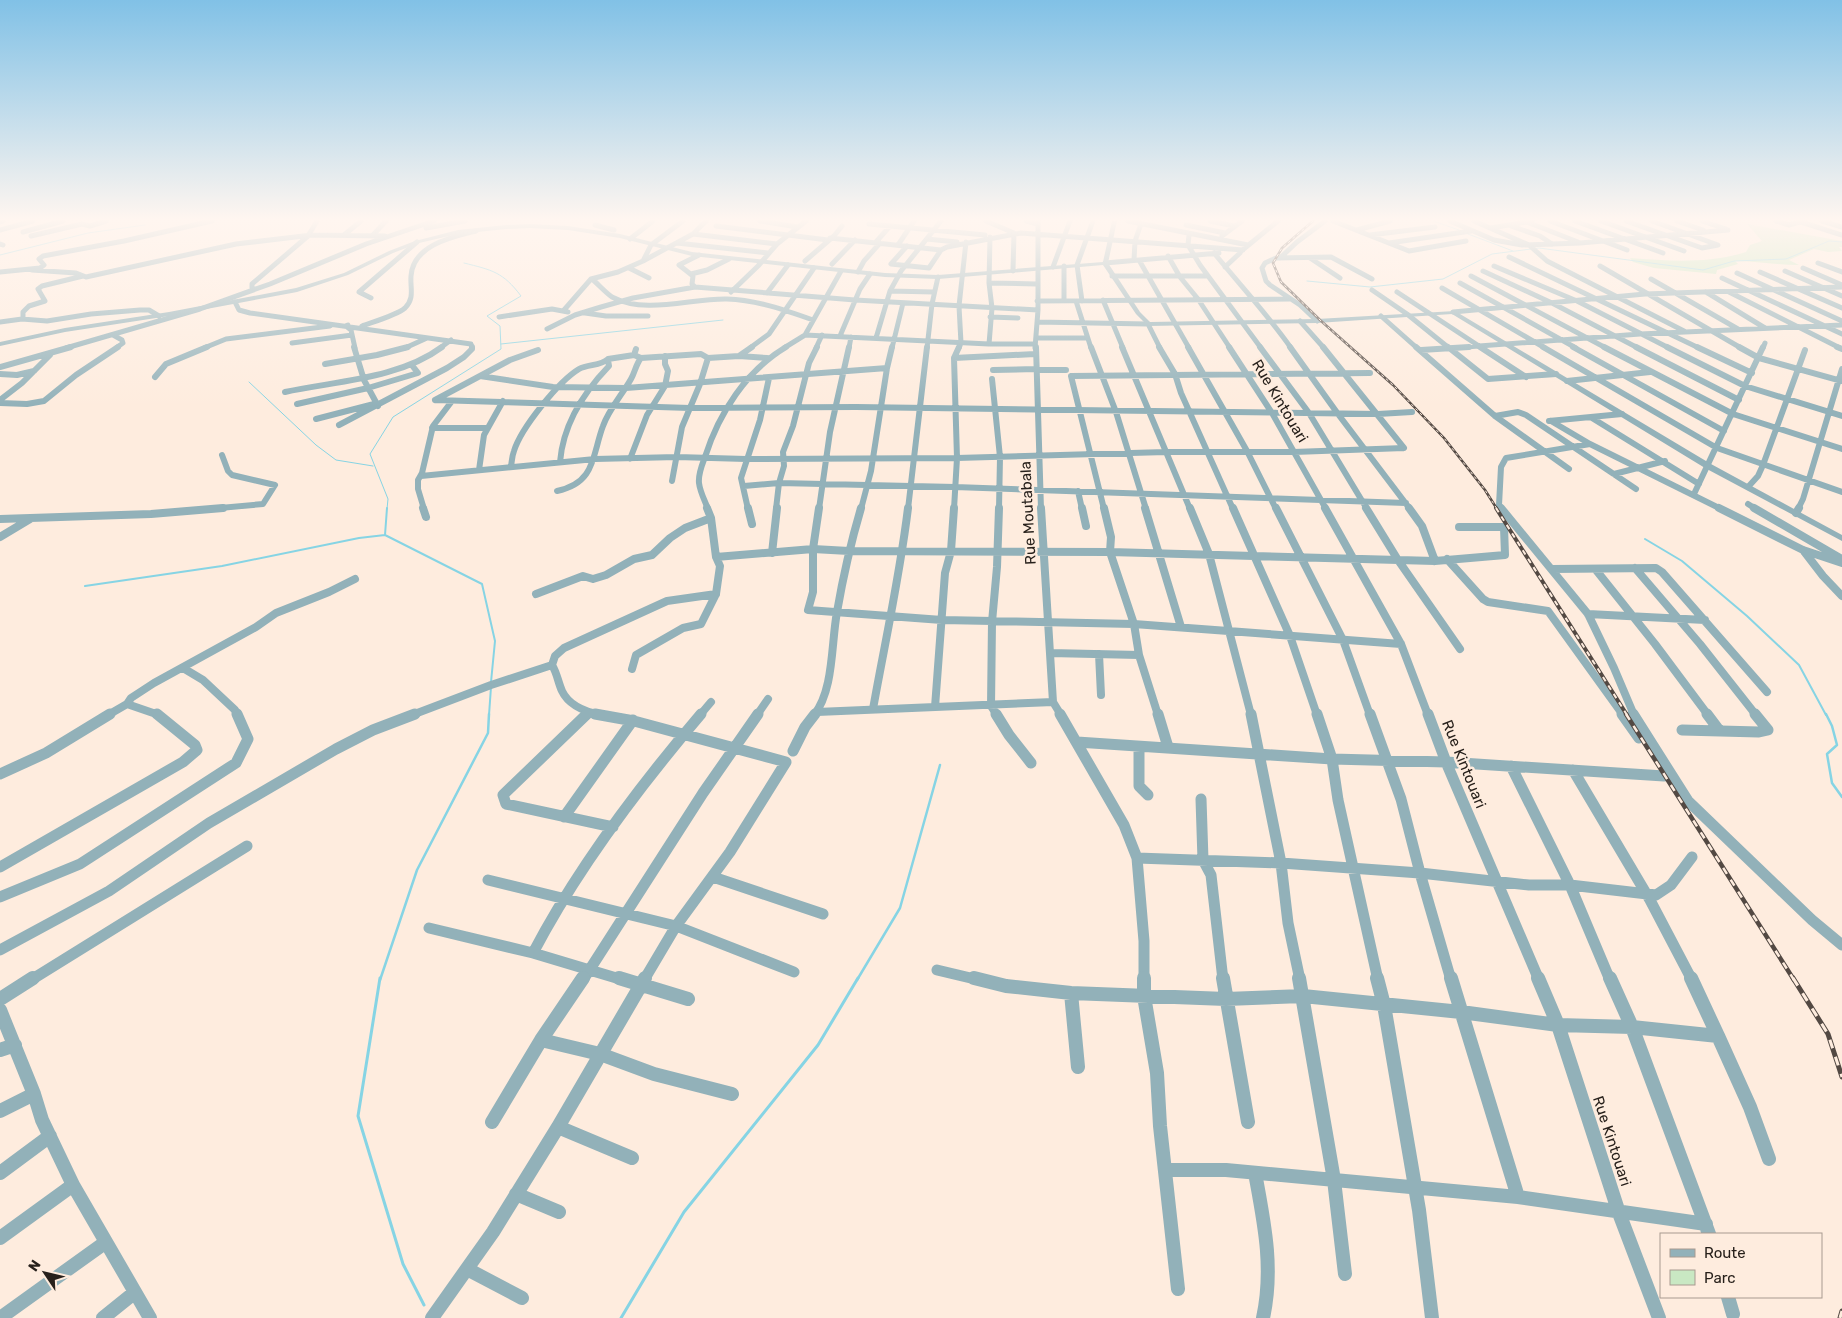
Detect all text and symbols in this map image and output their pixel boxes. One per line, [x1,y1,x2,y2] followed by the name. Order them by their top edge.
[1248,356,1312,446] street label: Rue Kintouari
[1016,461,1040,565] street label: Rue Moutabala
[1438,717,1490,811] street label: Rue Kintouari
[1589,1094,1635,1188] street label: Rue Kintouari
[1660,1233,1822,1298] legend
[1704,1244,1746,1262] text: Route
[20,1248,70,1298] north arrow
[25,1257,45,1275] text: N
[1704,1269,1736,1287] text: Parc

